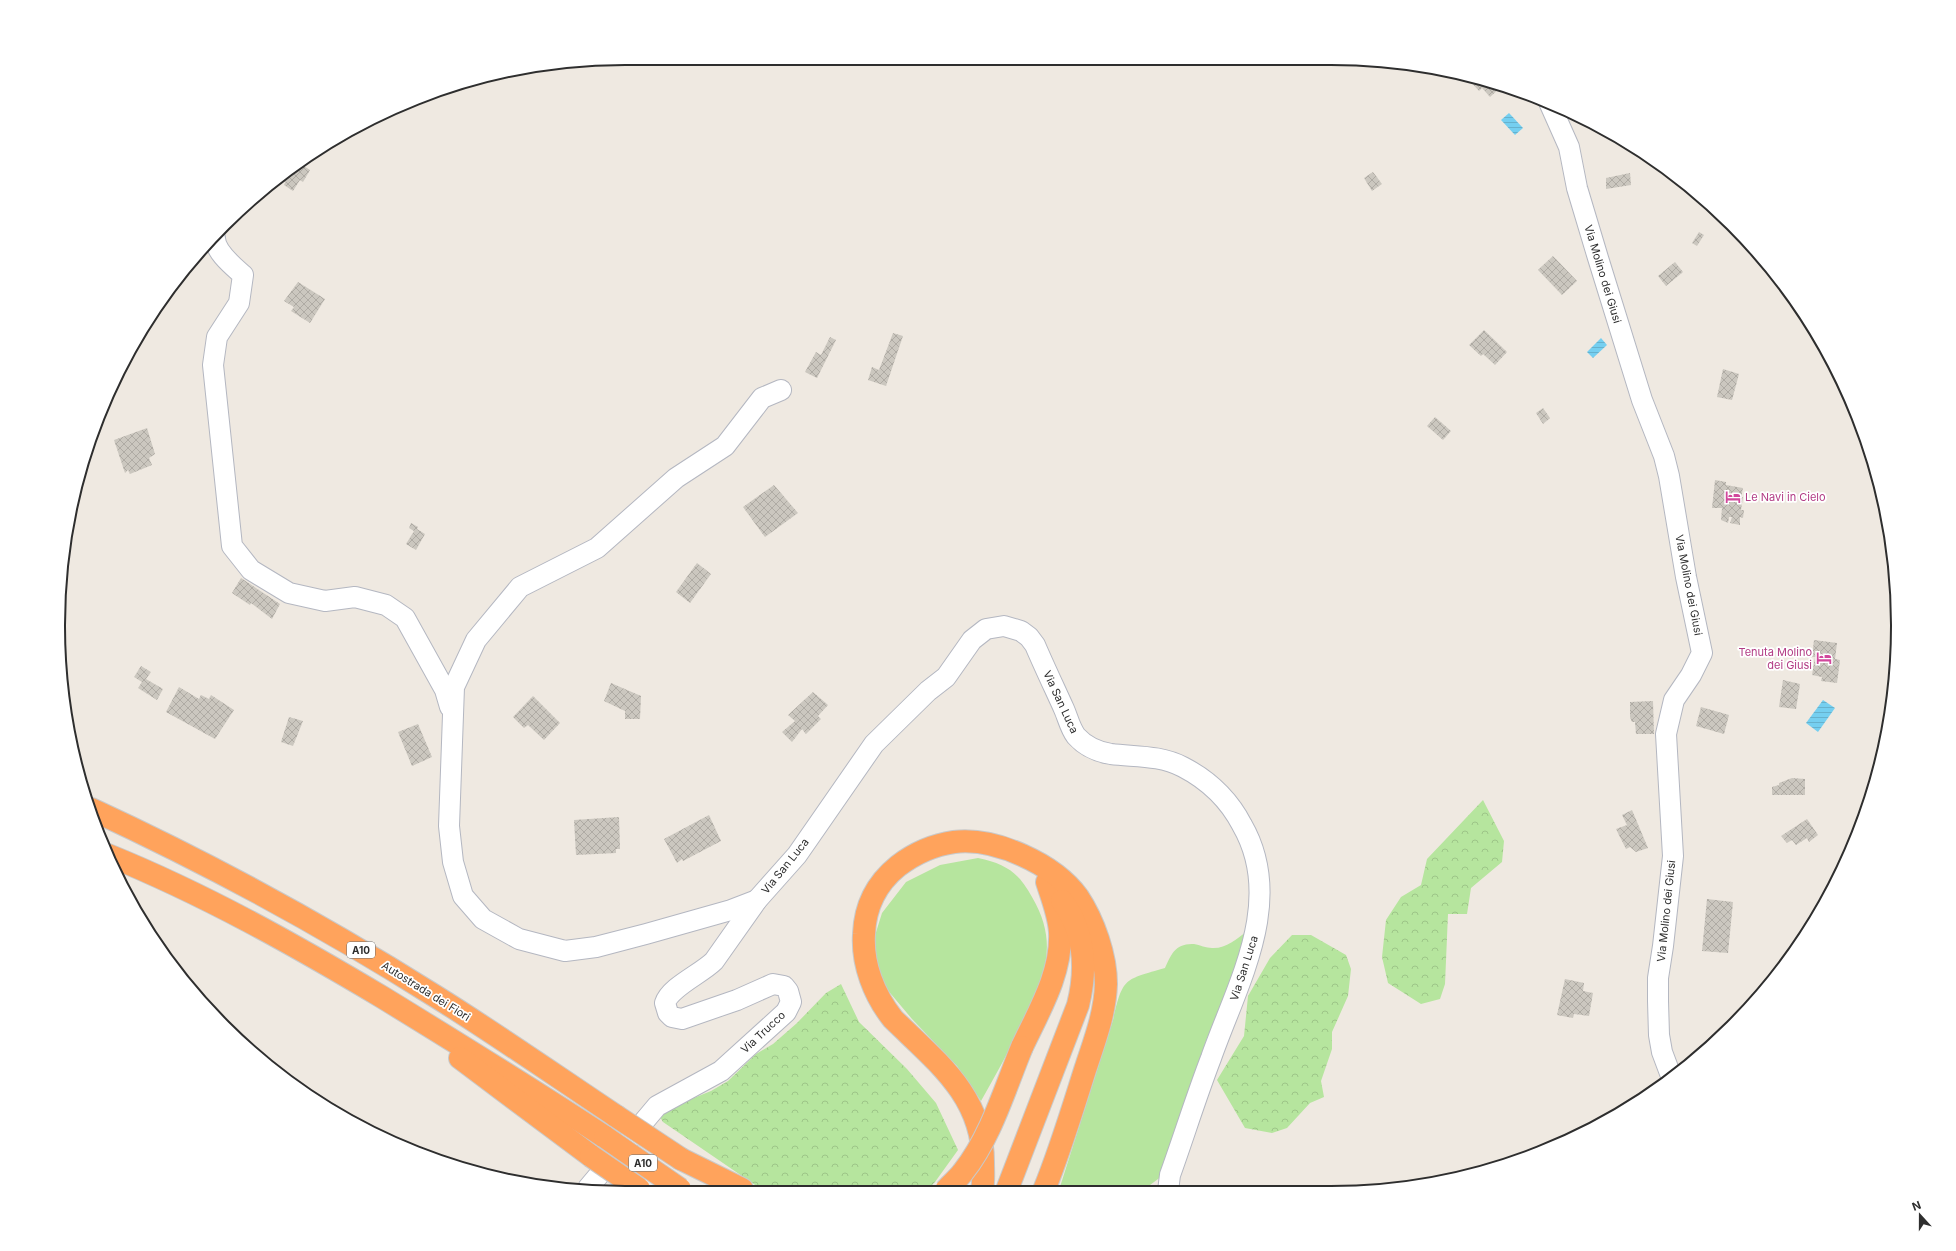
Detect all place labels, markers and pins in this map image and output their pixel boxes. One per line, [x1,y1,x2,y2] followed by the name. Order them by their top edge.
[1724,488,1742,506] hotel icon: Le Navi in Cielo
[1745,490,1826,504] place label: Le Navi in Cielo
[1738,645,1812,672] place label: Tenuta Molino dei Giusi
[1815,649,1833,667] hotel icon: Tenuta Molino dei Giusi

